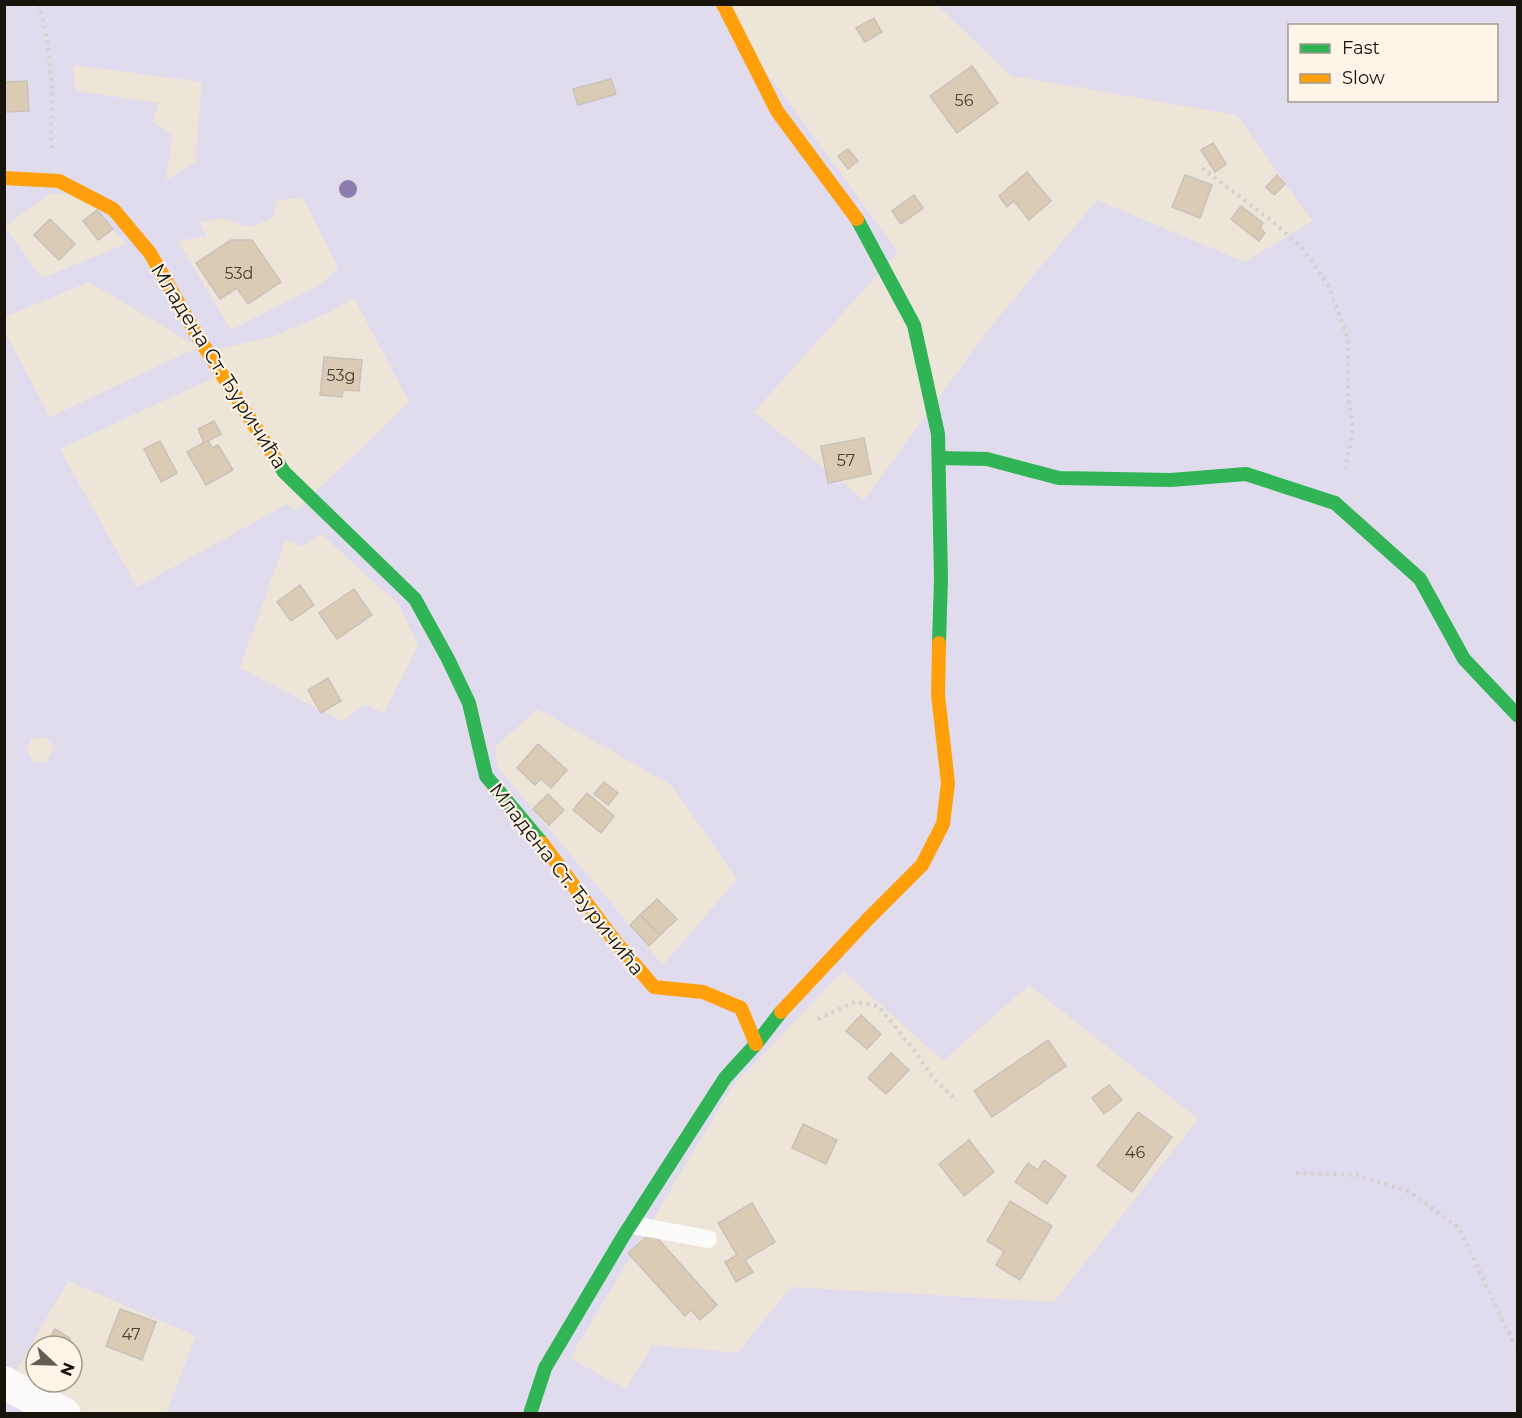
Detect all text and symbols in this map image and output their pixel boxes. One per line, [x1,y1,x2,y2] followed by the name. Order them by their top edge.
[1288,24,1498,102] legend
[1342,37,1380,59] text: Fast
[1342,67,1385,89] text: Slow
[955,91,974,110] house number: 56
[146,259,292,473] street label: Младена Ст. Ђуричића
[225,264,253,283] house number: 53d
[327,366,355,385] house number: 53g
[837,451,855,470] house number: 57
[484,778,650,980] street label: Младена Ст. Ђуричића
[1125,1143,1145,1162] house number: 46
[121,1325,141,1344] house number: 47
[24,1334,84,1394] north arrow
[56,1360,79,1379] text: N

